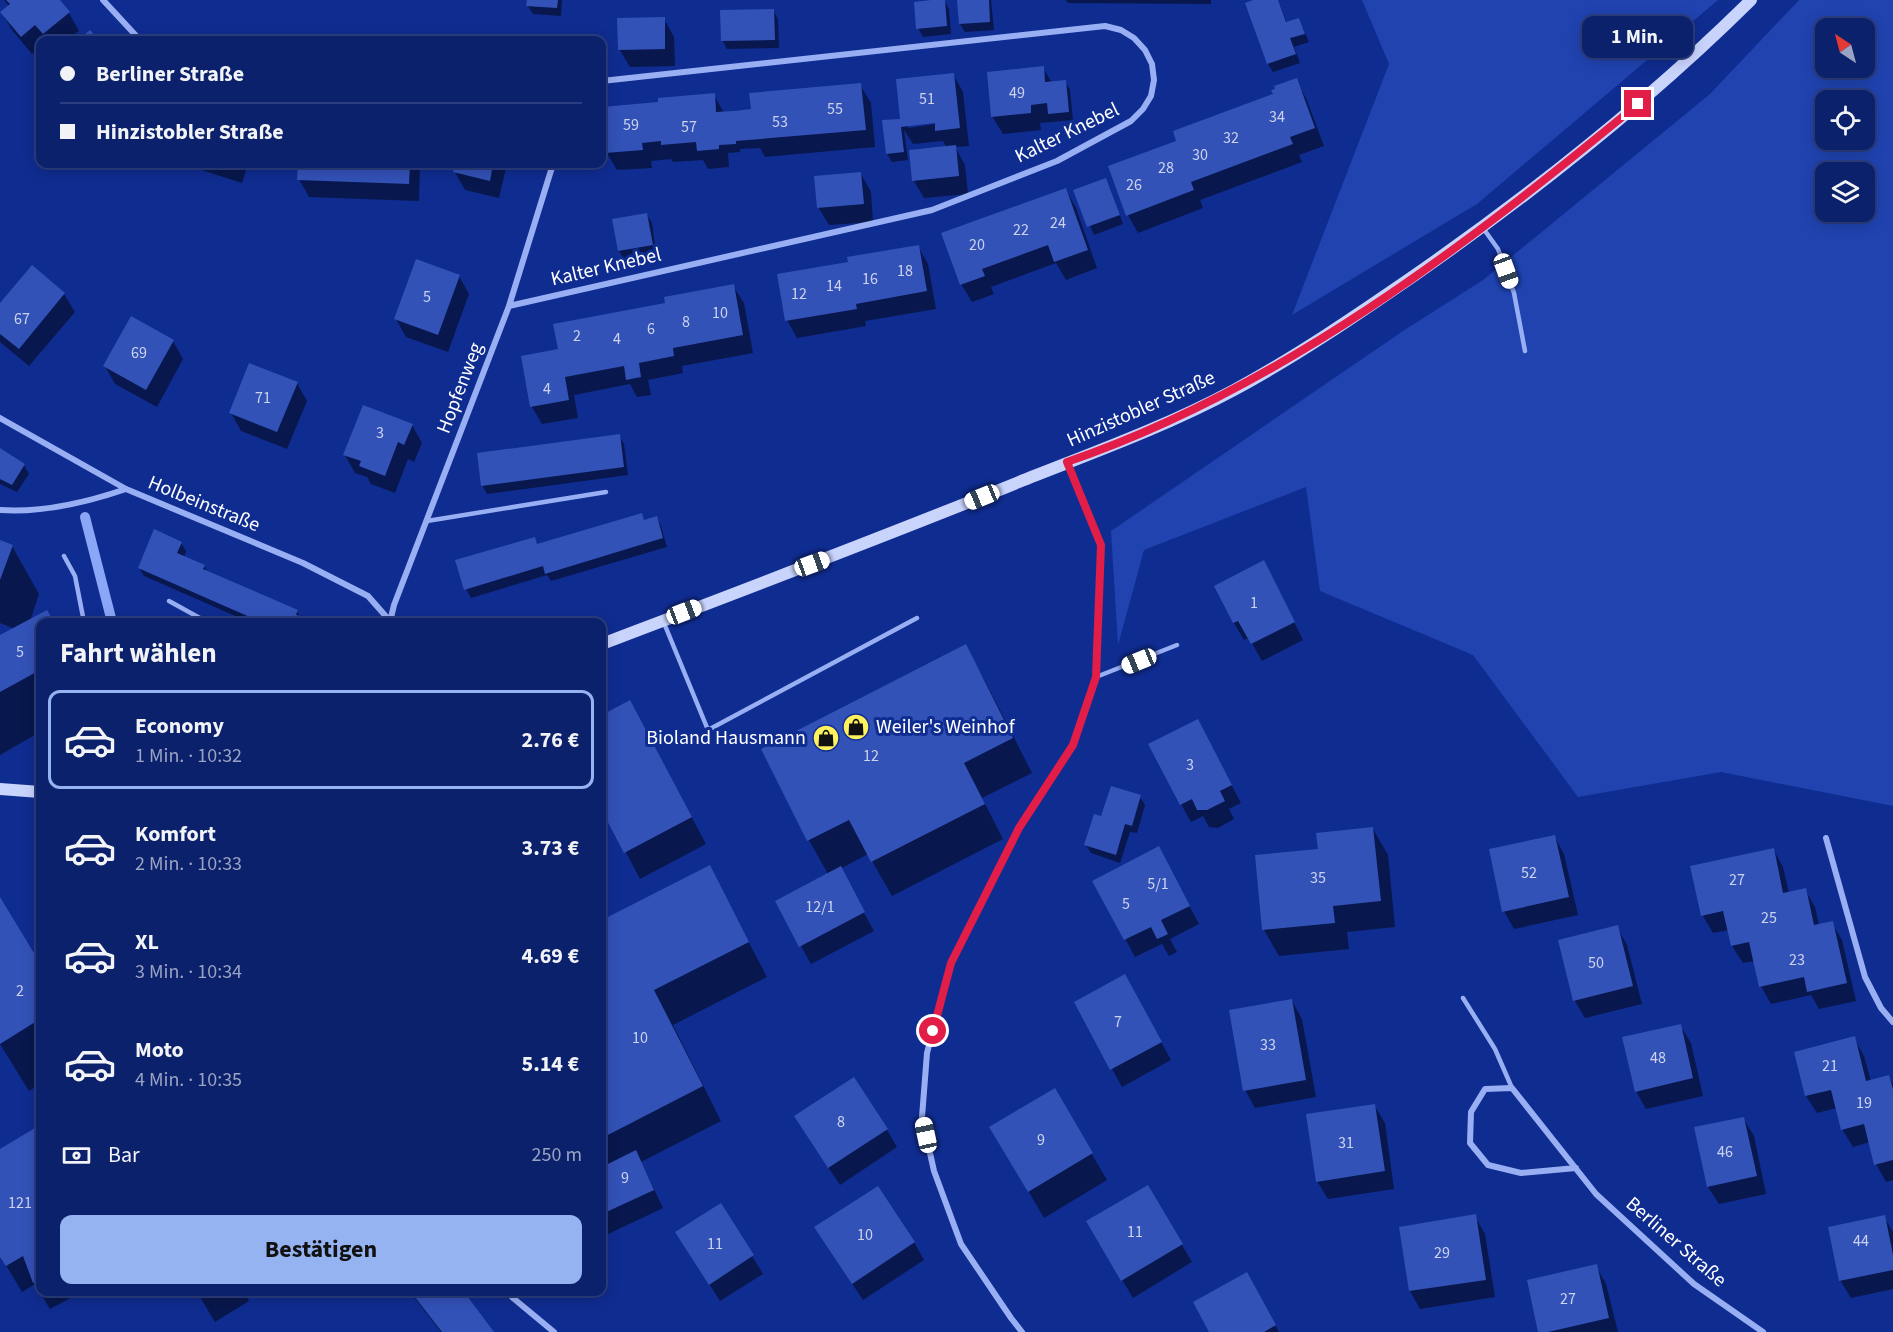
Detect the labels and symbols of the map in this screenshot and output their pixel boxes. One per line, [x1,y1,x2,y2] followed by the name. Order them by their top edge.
[1582,17,1694,59] callout: 1 Min.
[1815,18,1875,78] north arrow
[1009,82,1025,104] house number: 49
[919,88,935,110] house number: 51
[1624,90,1651,117] route end
[1010,96,1124,170] street label: Kalter Knebel
[827,98,843,120] house number: 55
[1269,106,1285,128] house number: 34
[772,111,788,133] house number: 53
[623,114,639,136] house number: 59
[681,116,697,138] house number: 57
[1223,127,1239,149] house number: 32
[1192,144,1208,166] house number: 30
[1158,157,1174,179] house number: 28
[1126,174,1142,196] house number: 26
[1050,212,1066,234] house number: 24
[1013,219,1029,241] house number: 22
[969,234,985,256] house number: 20
[548,241,664,293] street label: Kalter Knebel
[1491,251,1521,291] car
[897,260,913,282] house number: 18
[862,268,878,290] house number: 16
[826,275,842,297] house number: 14
[791,283,807,305] house number: 12
[423,286,431,308] house number: 5
[712,302,728,324] house number: 10
[14,308,30,330] house number: 67
[682,311,690,333] house number: 8
[647,318,655,340] house number: 6
[573,325,581,347] house number: 2
[613,328,621,350] house number: 4
[430,338,490,438] street label: Hopfenweg
[131,342,147,364] house number: 69
[1062,364,1220,454] street label: Hinzistobler Straße
[543,378,551,400] house number: 4
[255,387,271,409] house number: 71
[376,422,384,444] house number: 3
[144,469,264,539] street label: Holbeinstraße
[962,482,1002,512] car
[792,549,832,579] car
[1250,592,1258,614] house number: 1
[664,597,704,627] car
[16,641,24,663] house number: 5
[1119,646,1159,676] car
[841,712,871,742] shop icon: Weiler's Weinhof
[876,713,1016,741] place label: Weiler's Weinhof
[811,723,841,753] shop icon: Bioland Hausmann
[646,724,806,752] place label: Bioland Hausmann
[863,745,879,767] house number: 12
[1186,754,1194,776] house number: 3
[1521,862,1537,884] house number: 52
[1310,867,1326,889] house number: 35
[1729,869,1745,891] house number: 27
[1147,873,1169,895] house number: 5/1
[1122,893,1130,915] house number: 5
[805,896,835,918] house number: 12/1
[1761,907,1777,929] house number: 25
[1789,949,1805,971] house number: 23
[1588,952,1604,974] house number: 50
[16,980,24,1002] house number: 2
[1114,1011,1122,1033] house number: 7
[919,1017,946,1044] route start
[632,1027,648,1049] house number: 10
[1260,1034,1276,1056] house number: 33
[1650,1047,1666,1069] house number: 48
[1822,1055,1838,1077] house number: 21
[1856,1092,1872,1114] house number: 19
[837,1111,845,1133] house number: 8
[913,1116,939,1154] car
[1037,1129,1045,1151] house number: 9
[1338,1132,1354,1154] house number: 31
[1717,1141,1733,1163] house number: 46
[621,1167,629,1189] house number: 9
[1619,1190,1733,1294] street label: Berliner Straße
[8,1192,32,1214] house number: 121
[1127,1221,1143,1243] house number: 11
[857,1224,873,1246] house number: 10
[1853,1230,1869,1252] house number: 44
[707,1233,723,1255] house number: 11
[1434,1242,1450,1264] house number: 29
[1560,1288,1576,1310] house number: 27

